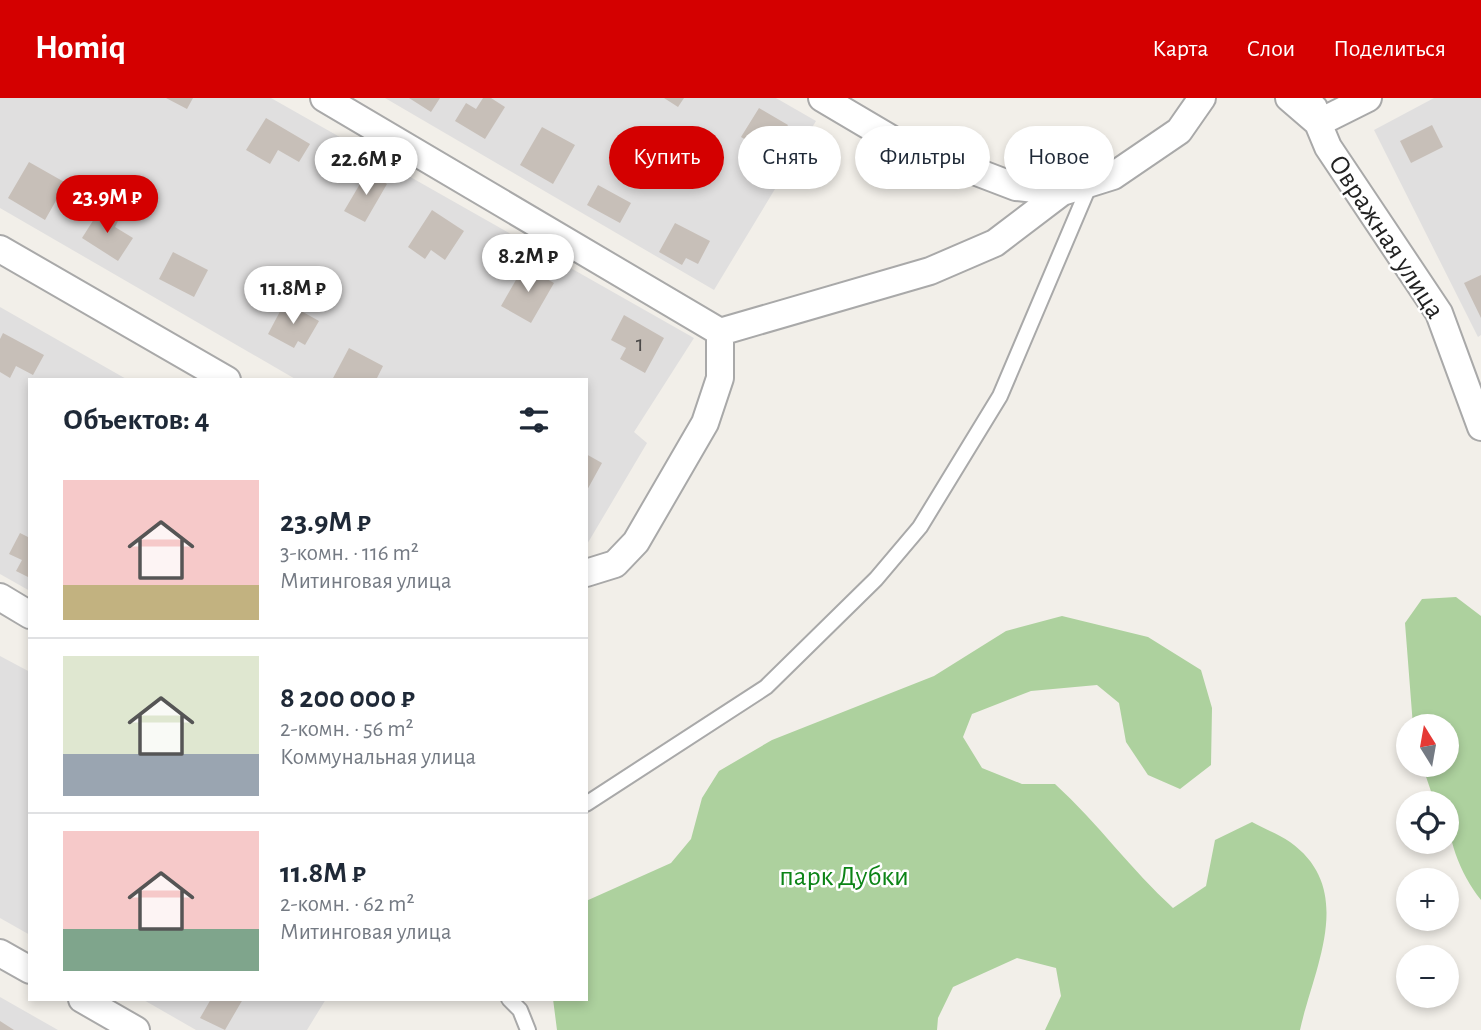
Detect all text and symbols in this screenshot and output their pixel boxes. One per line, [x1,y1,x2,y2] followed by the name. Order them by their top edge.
[35,32,126,65] text: Homiq
[1152,37,1208,61] text: Карта
[1246,37,1295,61] text: Слои
[1333,37,1446,61] text: Поделиться
[609,126,724,189] chip: Купить
[738,126,841,189] chip: Снять
[855,126,990,189] chip: Фильтры
[1004,126,1114,189] chip: Новое
[301,138,431,197] pin: 22.6M ₽
[331,148,401,171] text: 22.6M ₽
[1323,150,1449,324] street label: Овражная улица
[42,176,172,235] pin: 23.9M ₽
[72,186,142,209] text: 23.9M ₽
[471,234,585,294] pin: 8.2M ₽
[498,245,558,268] text: 8.2M ₽
[228,266,358,326] pin: 11.8M ₽
[260,277,326,300] text: 11.8M ₽
[636,332,644,356] house number: 1
[515,401,553,439] icon: filters
[63,405,210,435] text: Объектов: 4
[280,507,371,537] text: 23.9M ₽
[119,508,203,592] icon: home
[280,542,419,565] text: 3-комн. · 116 m²
[280,570,451,593] text: Митинговая улица
[280,683,415,713] text: 8 200 000 ₽
[119,684,203,768] icon: home
[1396,714,1460,777] north arrow
[1396,714,1459,1008] map controls
[280,718,414,741] text: 2-комн. · 56 m²
[280,746,476,769] text: Коммунальная улица
[1396,791,1459,854] button: locate
[280,858,366,888] text: 11.8M ₽
[119,859,203,943] icon: home
[779,863,909,891] park label: парк Дубки
[1396,868,1459,931] button: +
[280,893,414,916] text: 2-комн. · 62 m²
[280,921,451,944] text: Митинговая улица
[1396,945,1459,1008] button: −

